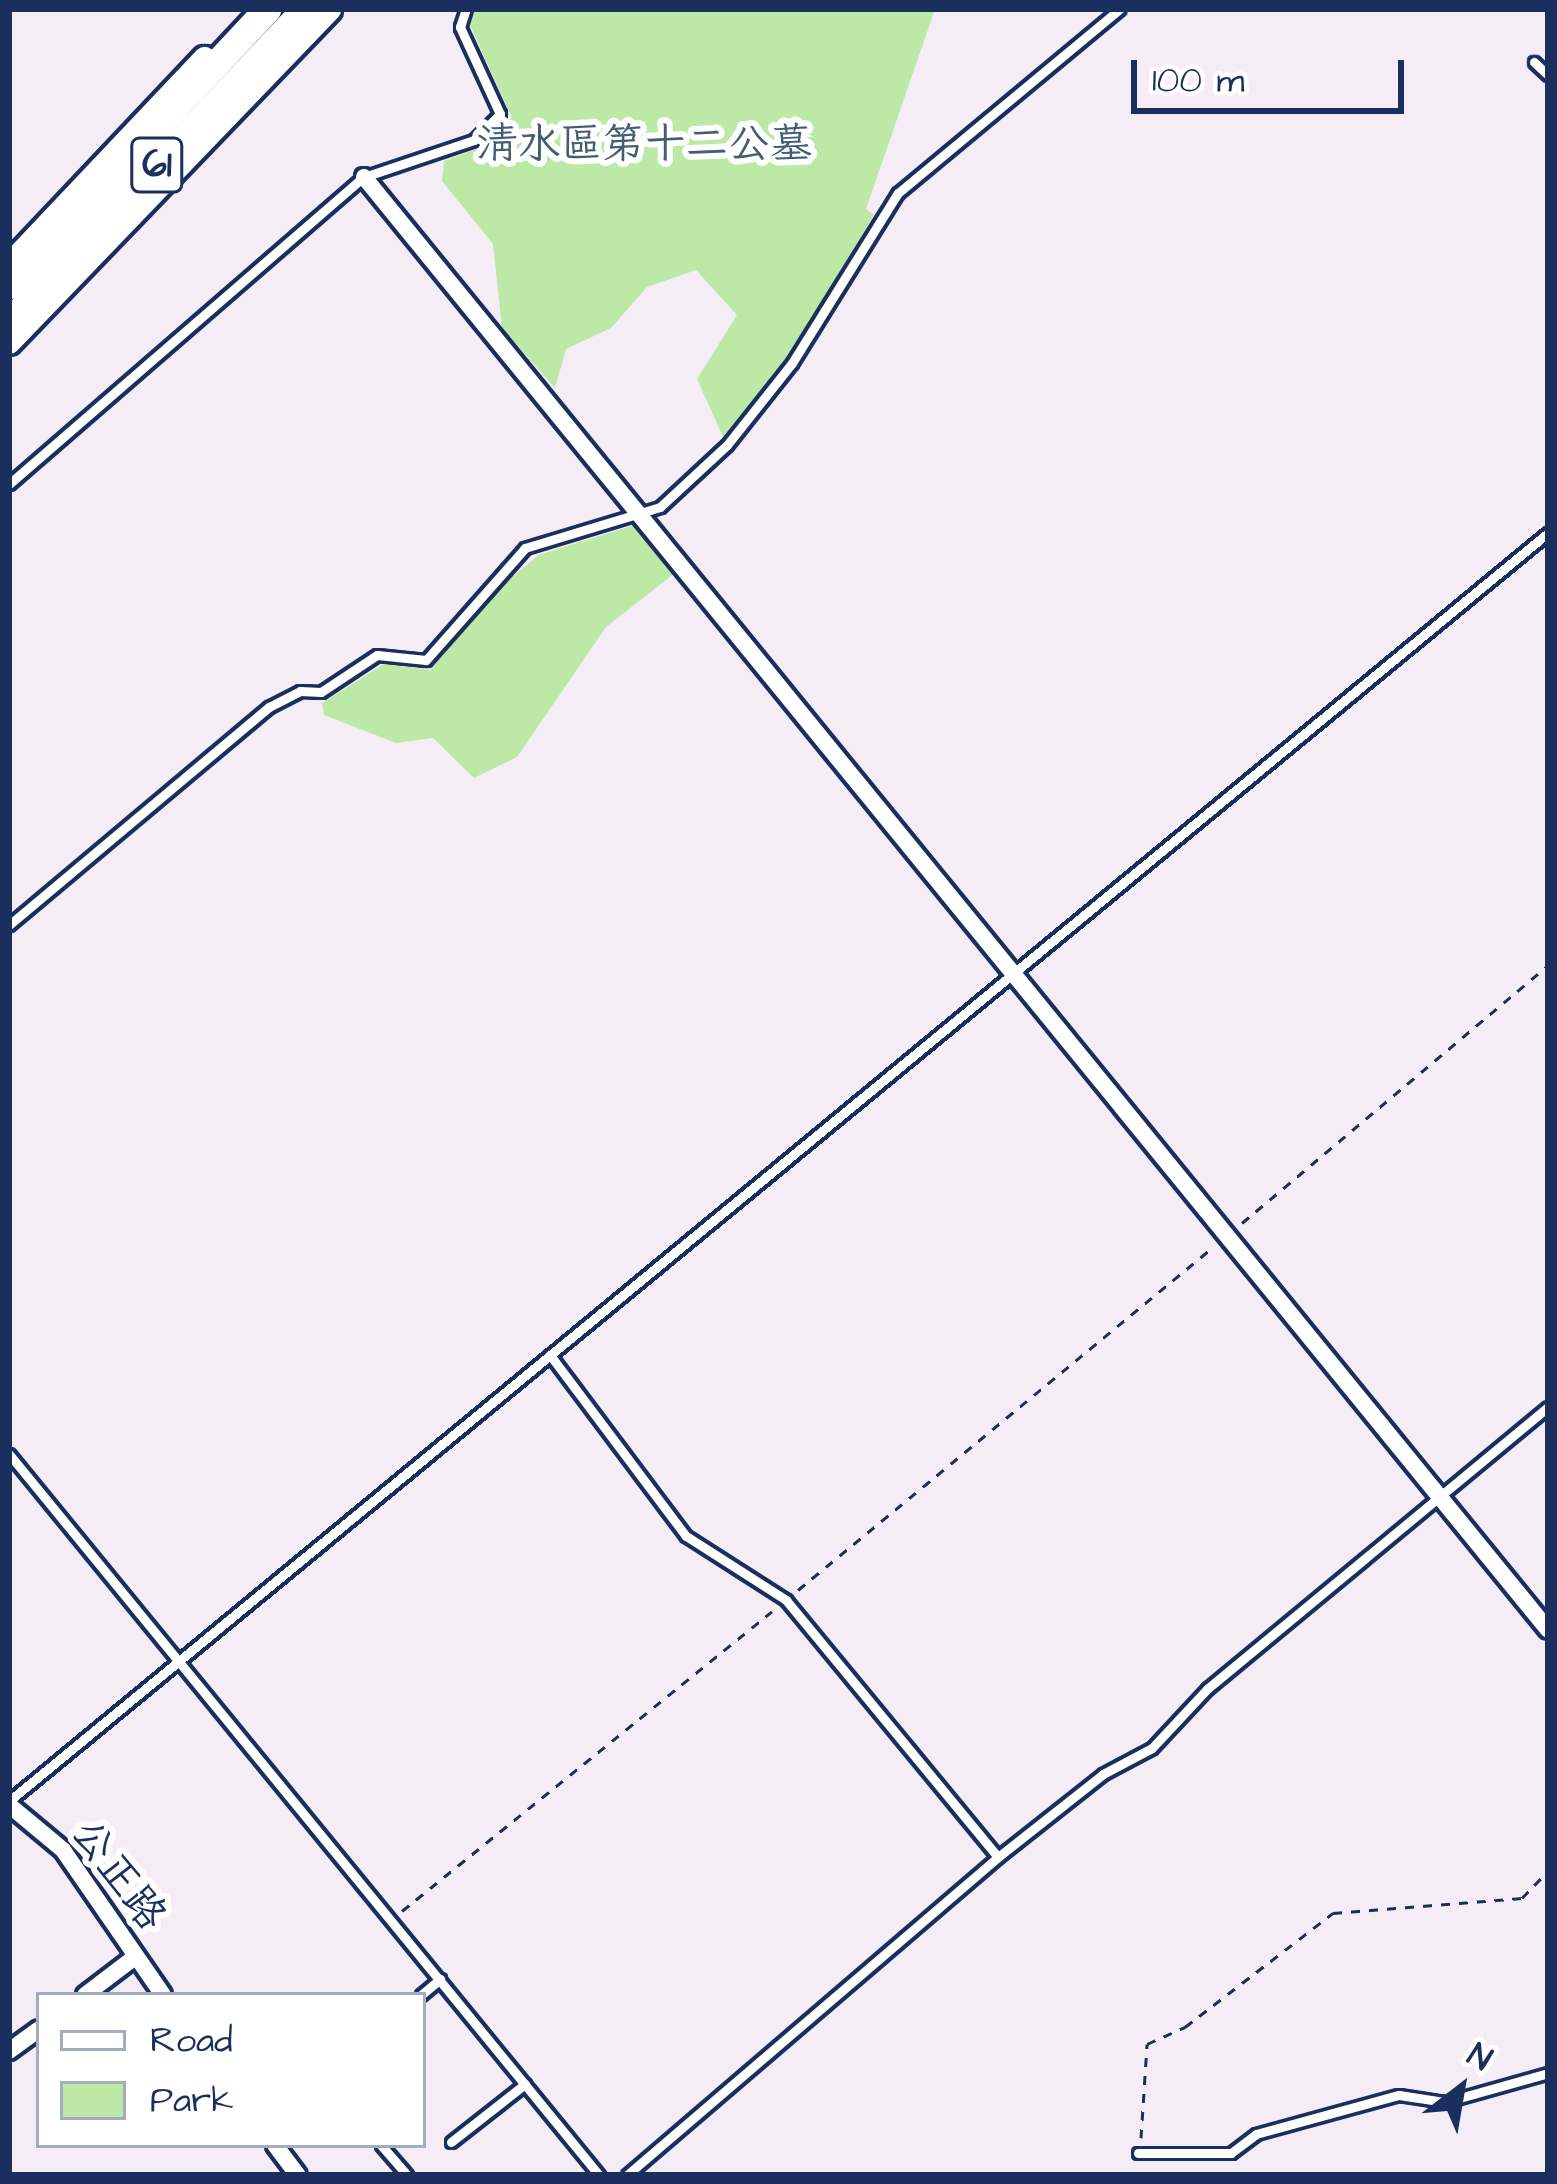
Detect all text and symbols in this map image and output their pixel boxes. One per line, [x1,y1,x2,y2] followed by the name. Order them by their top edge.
[1137,36,1410,110] scale bar
[1152,55,1244,106] text: 100 m
[476,120,812,170] park label: 清水區第十二公墓
[130,132,184,198] road number: 61
[60,1810,176,1940] street label: 公正路
[36,1992,426,2148] legend
[150,2015,233,2066] text: Road
[1401,2028,1521,2148] north arrow
[1459,2032,1500,2082] text: N
[150,2075,233,2126] text: Park

